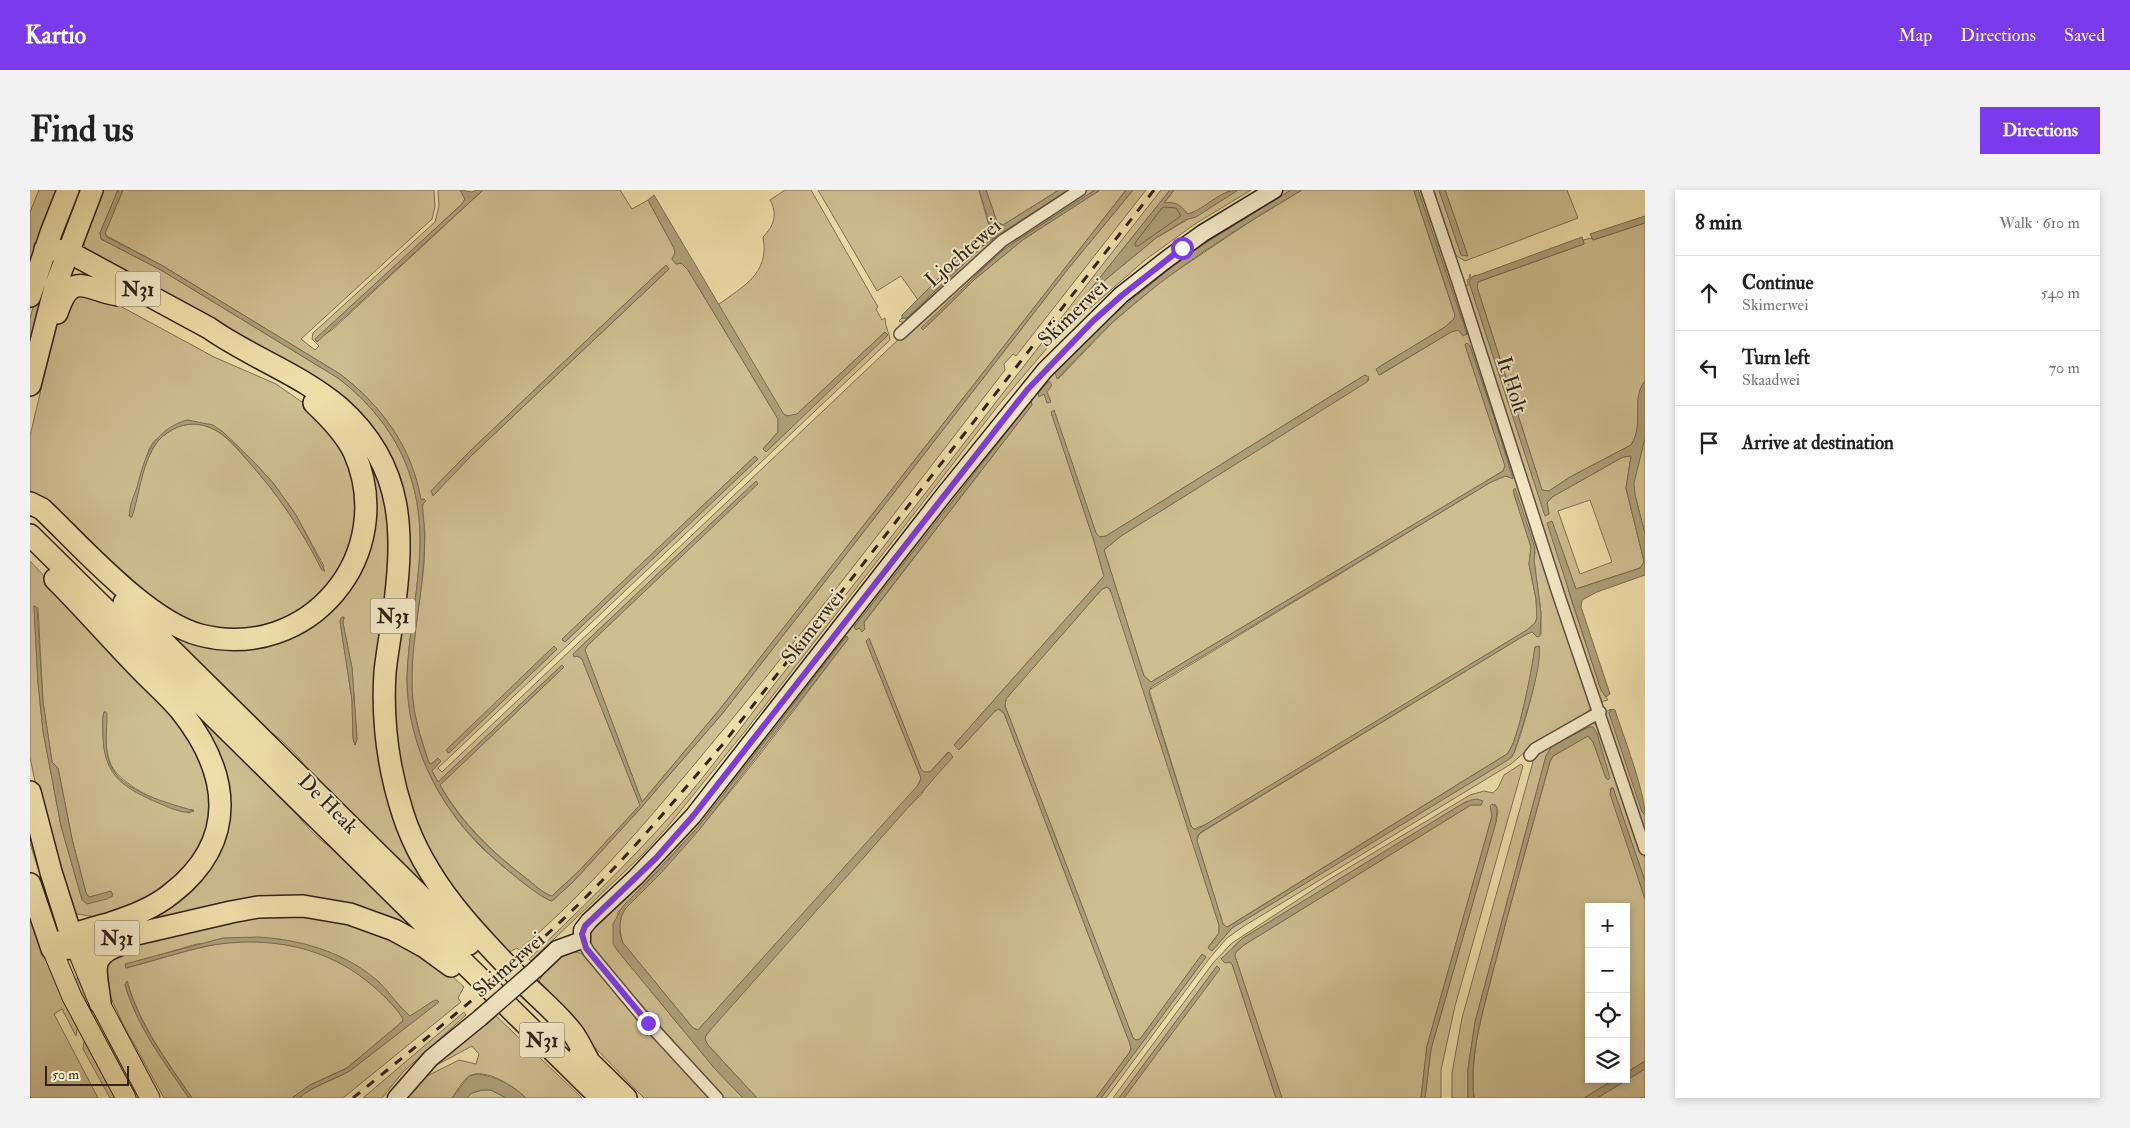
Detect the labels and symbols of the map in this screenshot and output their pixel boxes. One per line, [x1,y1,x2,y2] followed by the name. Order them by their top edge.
[919,212,1007,293] street label: Ljochtewei
[1171,237,1194,260] route start
[116,272,160,306] road number: N31
[1032,273,1114,353] street label: Skimerwei
[1490,353,1534,417] street label: It Holt
[775,584,851,670] street label: Skimerwei
[370,598,416,634] road number: N31
[292,768,364,840] street label: De Heak
[94,920,140,956] road number: N31
[467,926,551,1004] street label: Skimerwei
[637,1012,660,1035] route end
[520,1022,564,1058] road number: N31
[45,1063,129,1086] scale bar

